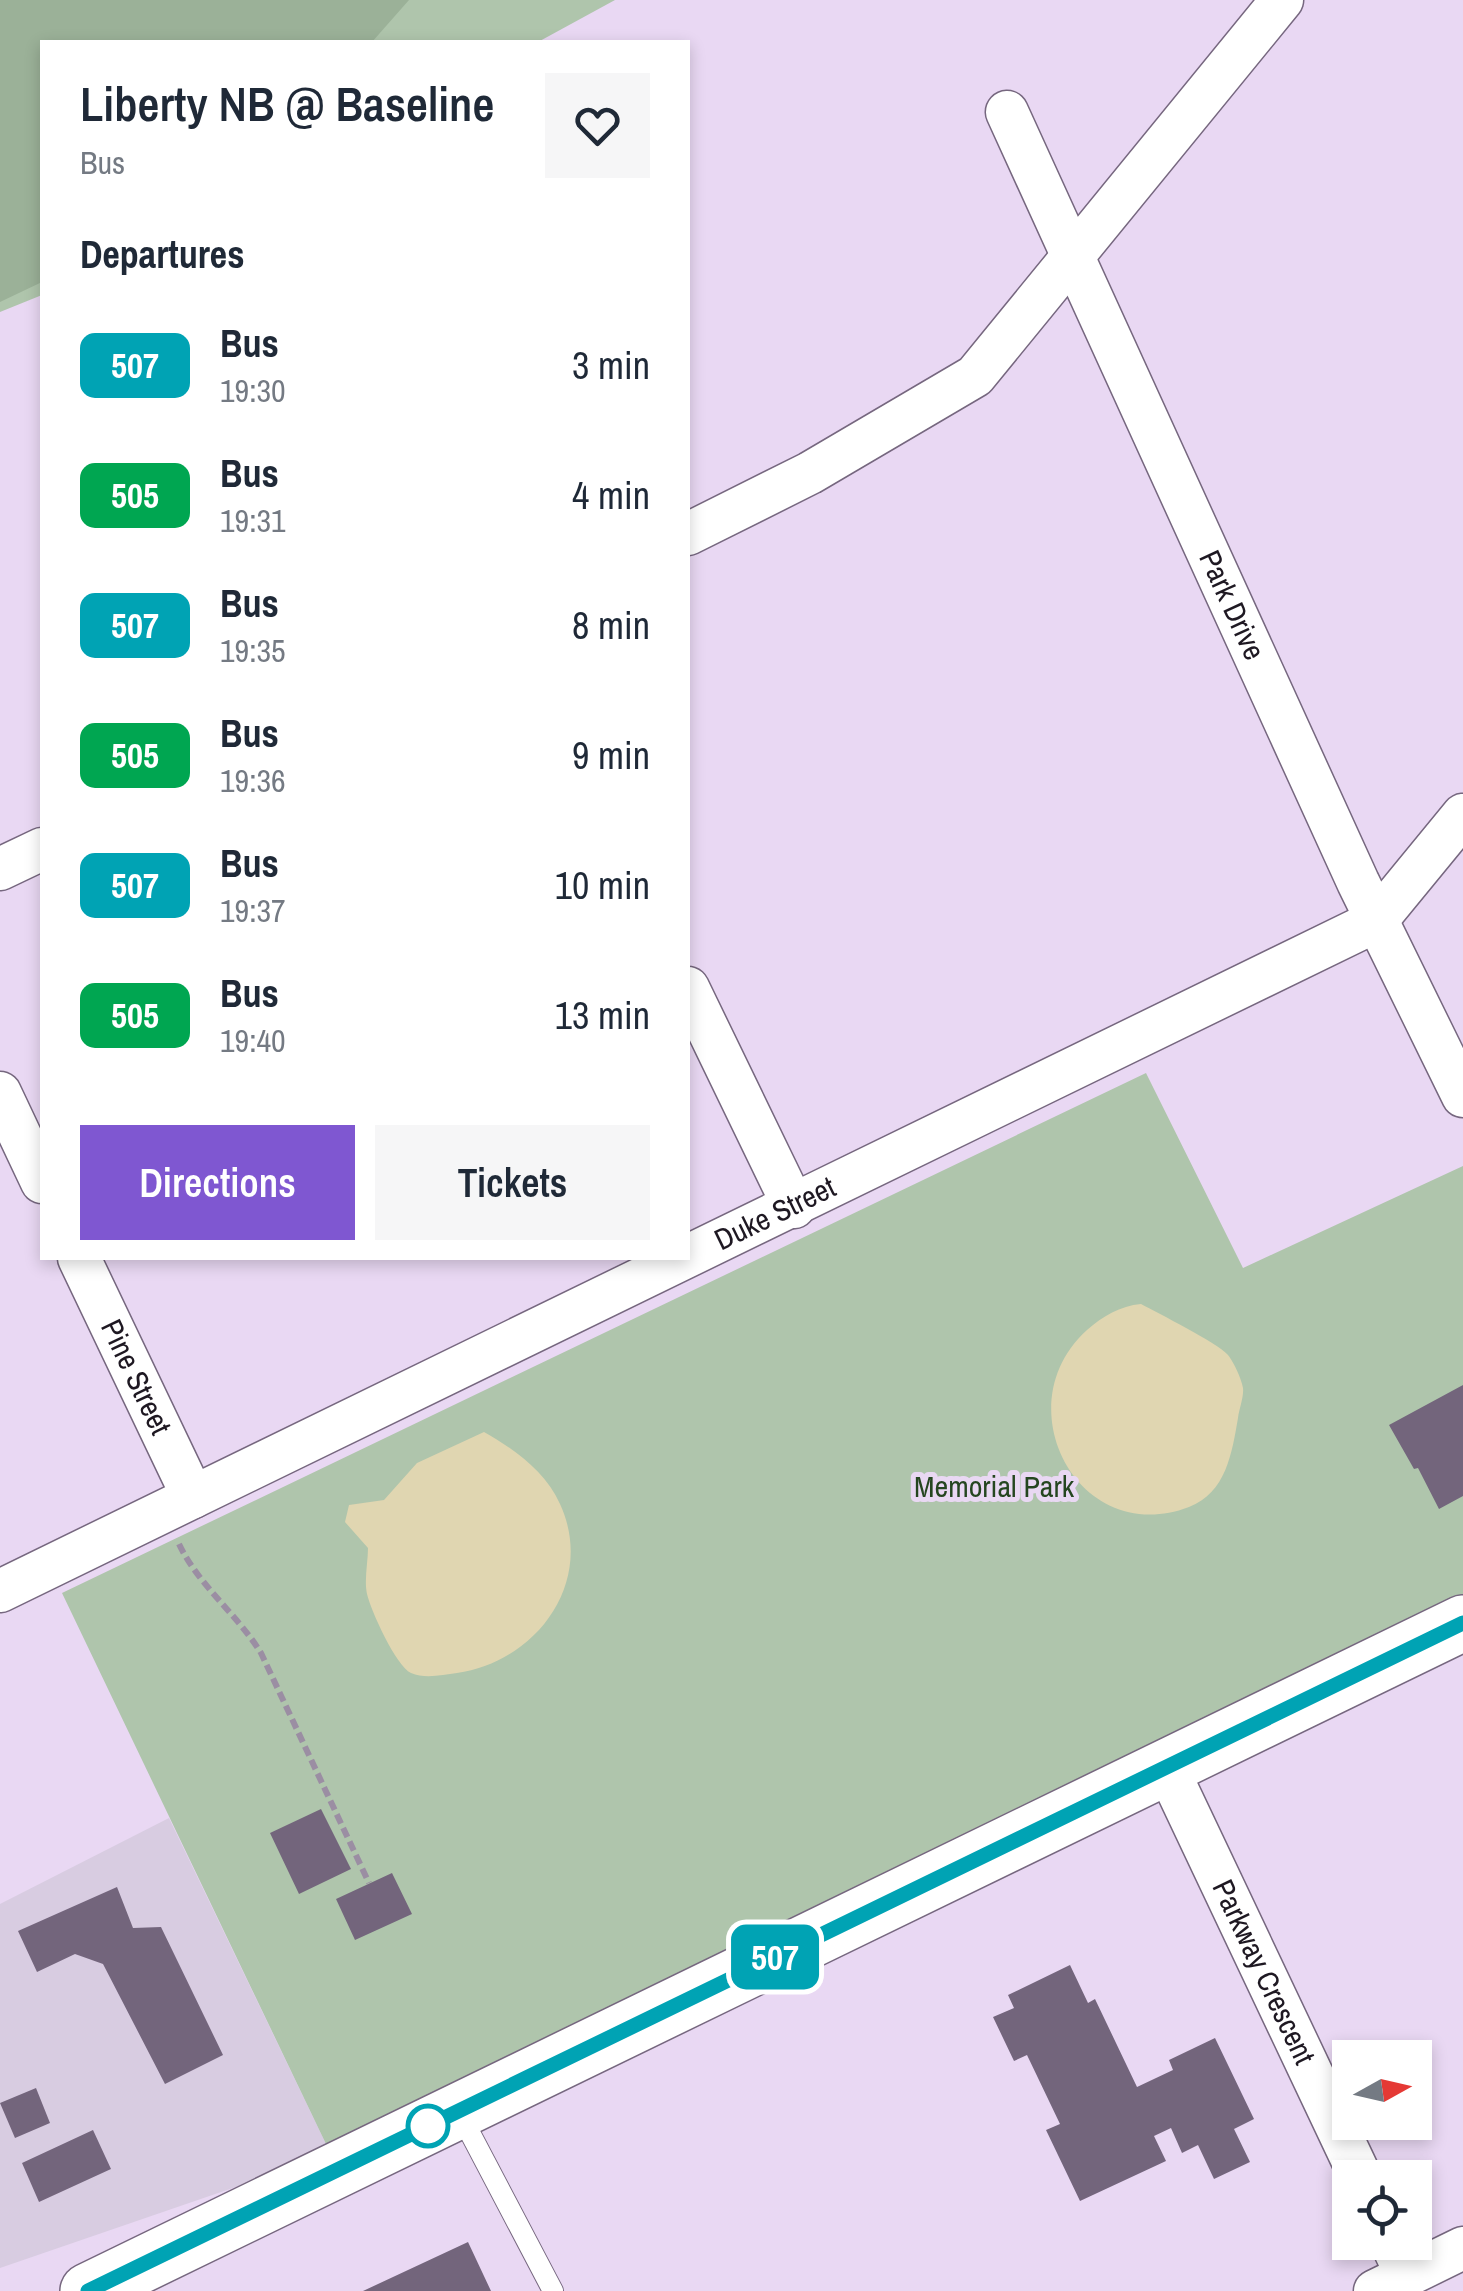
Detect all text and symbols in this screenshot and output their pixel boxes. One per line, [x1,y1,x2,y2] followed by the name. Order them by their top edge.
[80,71,494,136] text: Liberty NB @ Baseline
[545,73,650,178] button: heart
[80,141,125,184] text: Bus
[80,229,245,280] text: Departures
[220,318,279,369] text: Bus
[572,340,650,391] text: 3 min
[111,342,159,389] text: 507
[220,369,286,412] text: 19:30
[220,448,279,499] text: Bus
[572,470,650,521] text: 4 min
[111,472,159,519] text: 505
[220,499,286,542] text: 19:31
[1190,544,1275,666] street label: Park Drive
[220,578,279,629] text: Bus
[572,600,650,651] text: 8 min
[111,602,159,649] text: 507
[220,629,286,672] text: 19:35
[220,708,279,759] text: Bus
[572,730,650,781] text: 9 min
[111,732,159,779] text: 505
[220,759,286,802] text: 19:36
[220,838,279,889] text: Bus
[555,860,650,911] text: 10 min
[111,862,159,909] text: 507
[220,889,286,932] text: 19:37
[220,968,279,1019] text: Bus
[555,990,650,1041] text: 13 min
[111,992,159,1039] text: 505
[220,1019,286,1062] text: 19:40
[80,1125,355,1240] button: Directions
[375,1125,650,1240] button: Tickets
[707,1166,842,1259] street label: Duke Street
[92,1313,181,1441] street label: Pine Street
[914,1466,1075,1506] park label: Memorial Park
[1204,1873,1325,2071] street label: Parkway Crescent
[718,1924,832,1990] line badge: 507
[751,1934,799,1981] text: 507
[1332,2040,1432,2140] north arrow
[1332,2040,1432,2260] map controls
[407,2105,449,2147] unlabelled marker
[1332,2160,1432,2260] button: locate

